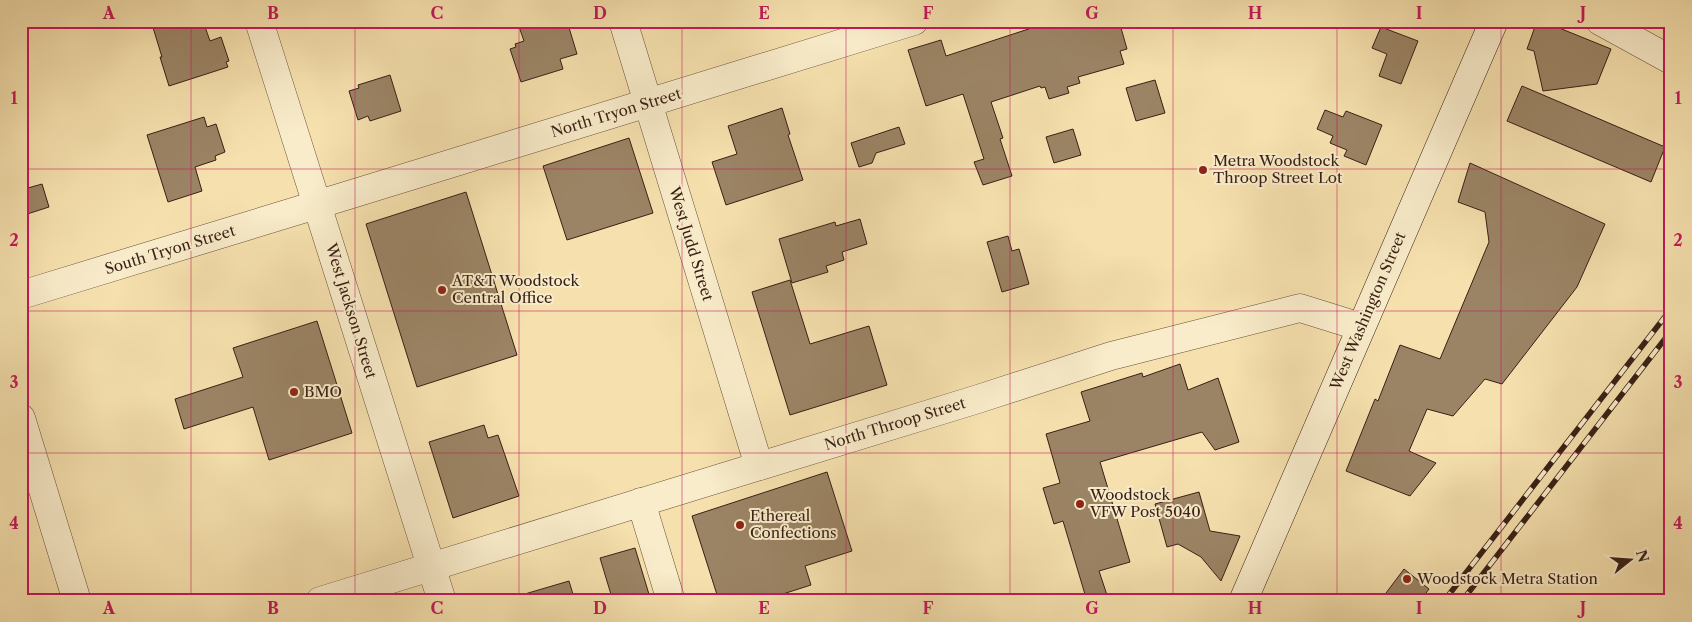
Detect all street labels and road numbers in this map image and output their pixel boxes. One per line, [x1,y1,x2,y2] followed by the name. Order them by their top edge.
[548,83,684,141] street label: North Tryon Street
[665,183,718,304] street label: West Judd Street
[102,220,238,278] street label: South Tryon Street
[1325,228,1410,394] street label: West Washington Street
[322,240,381,381] street label: West Jackson Street
[822,393,968,454] street label: North Throop Street

